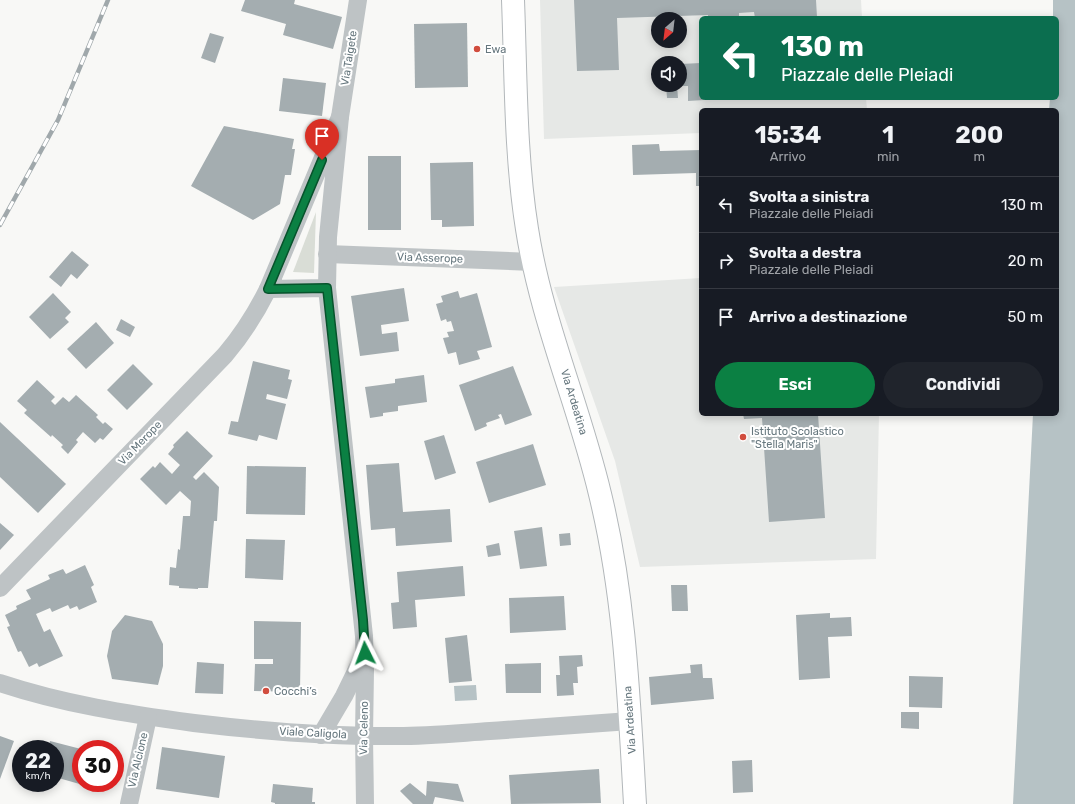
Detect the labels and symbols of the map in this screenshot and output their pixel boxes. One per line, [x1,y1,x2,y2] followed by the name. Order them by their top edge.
[651,12,687,48] north arrow
[338,30,360,86] street label: Via Taigete
[485,43,506,56] place label: Ewa
[472,44,482,54] marker: Ewa
[305,119,339,160] pin
[397,250,463,266] street label: Via Asserope
[558,368,590,436] street label: Via Ardeatina
[116,418,164,468] street label: Via Merope
[751,425,844,451] place label: Istituto Scolastico "Stella Maris"
[738,432,748,442] marker: Istituto Scolastico "Stella Maris"
[344,632,386,674] position arrow
[274,685,317,698] place label: Cocchi’s
[261,686,271,696] marker: Cocchi’s
[621,686,639,754] street label: Via Ardeatina
[357,701,371,755] street label: Via Celeno
[279,725,347,741] street label: Viale Caligola
[125,731,151,789] street label: Via Alcione
[72,740,124,792] speed limit sign: 30

